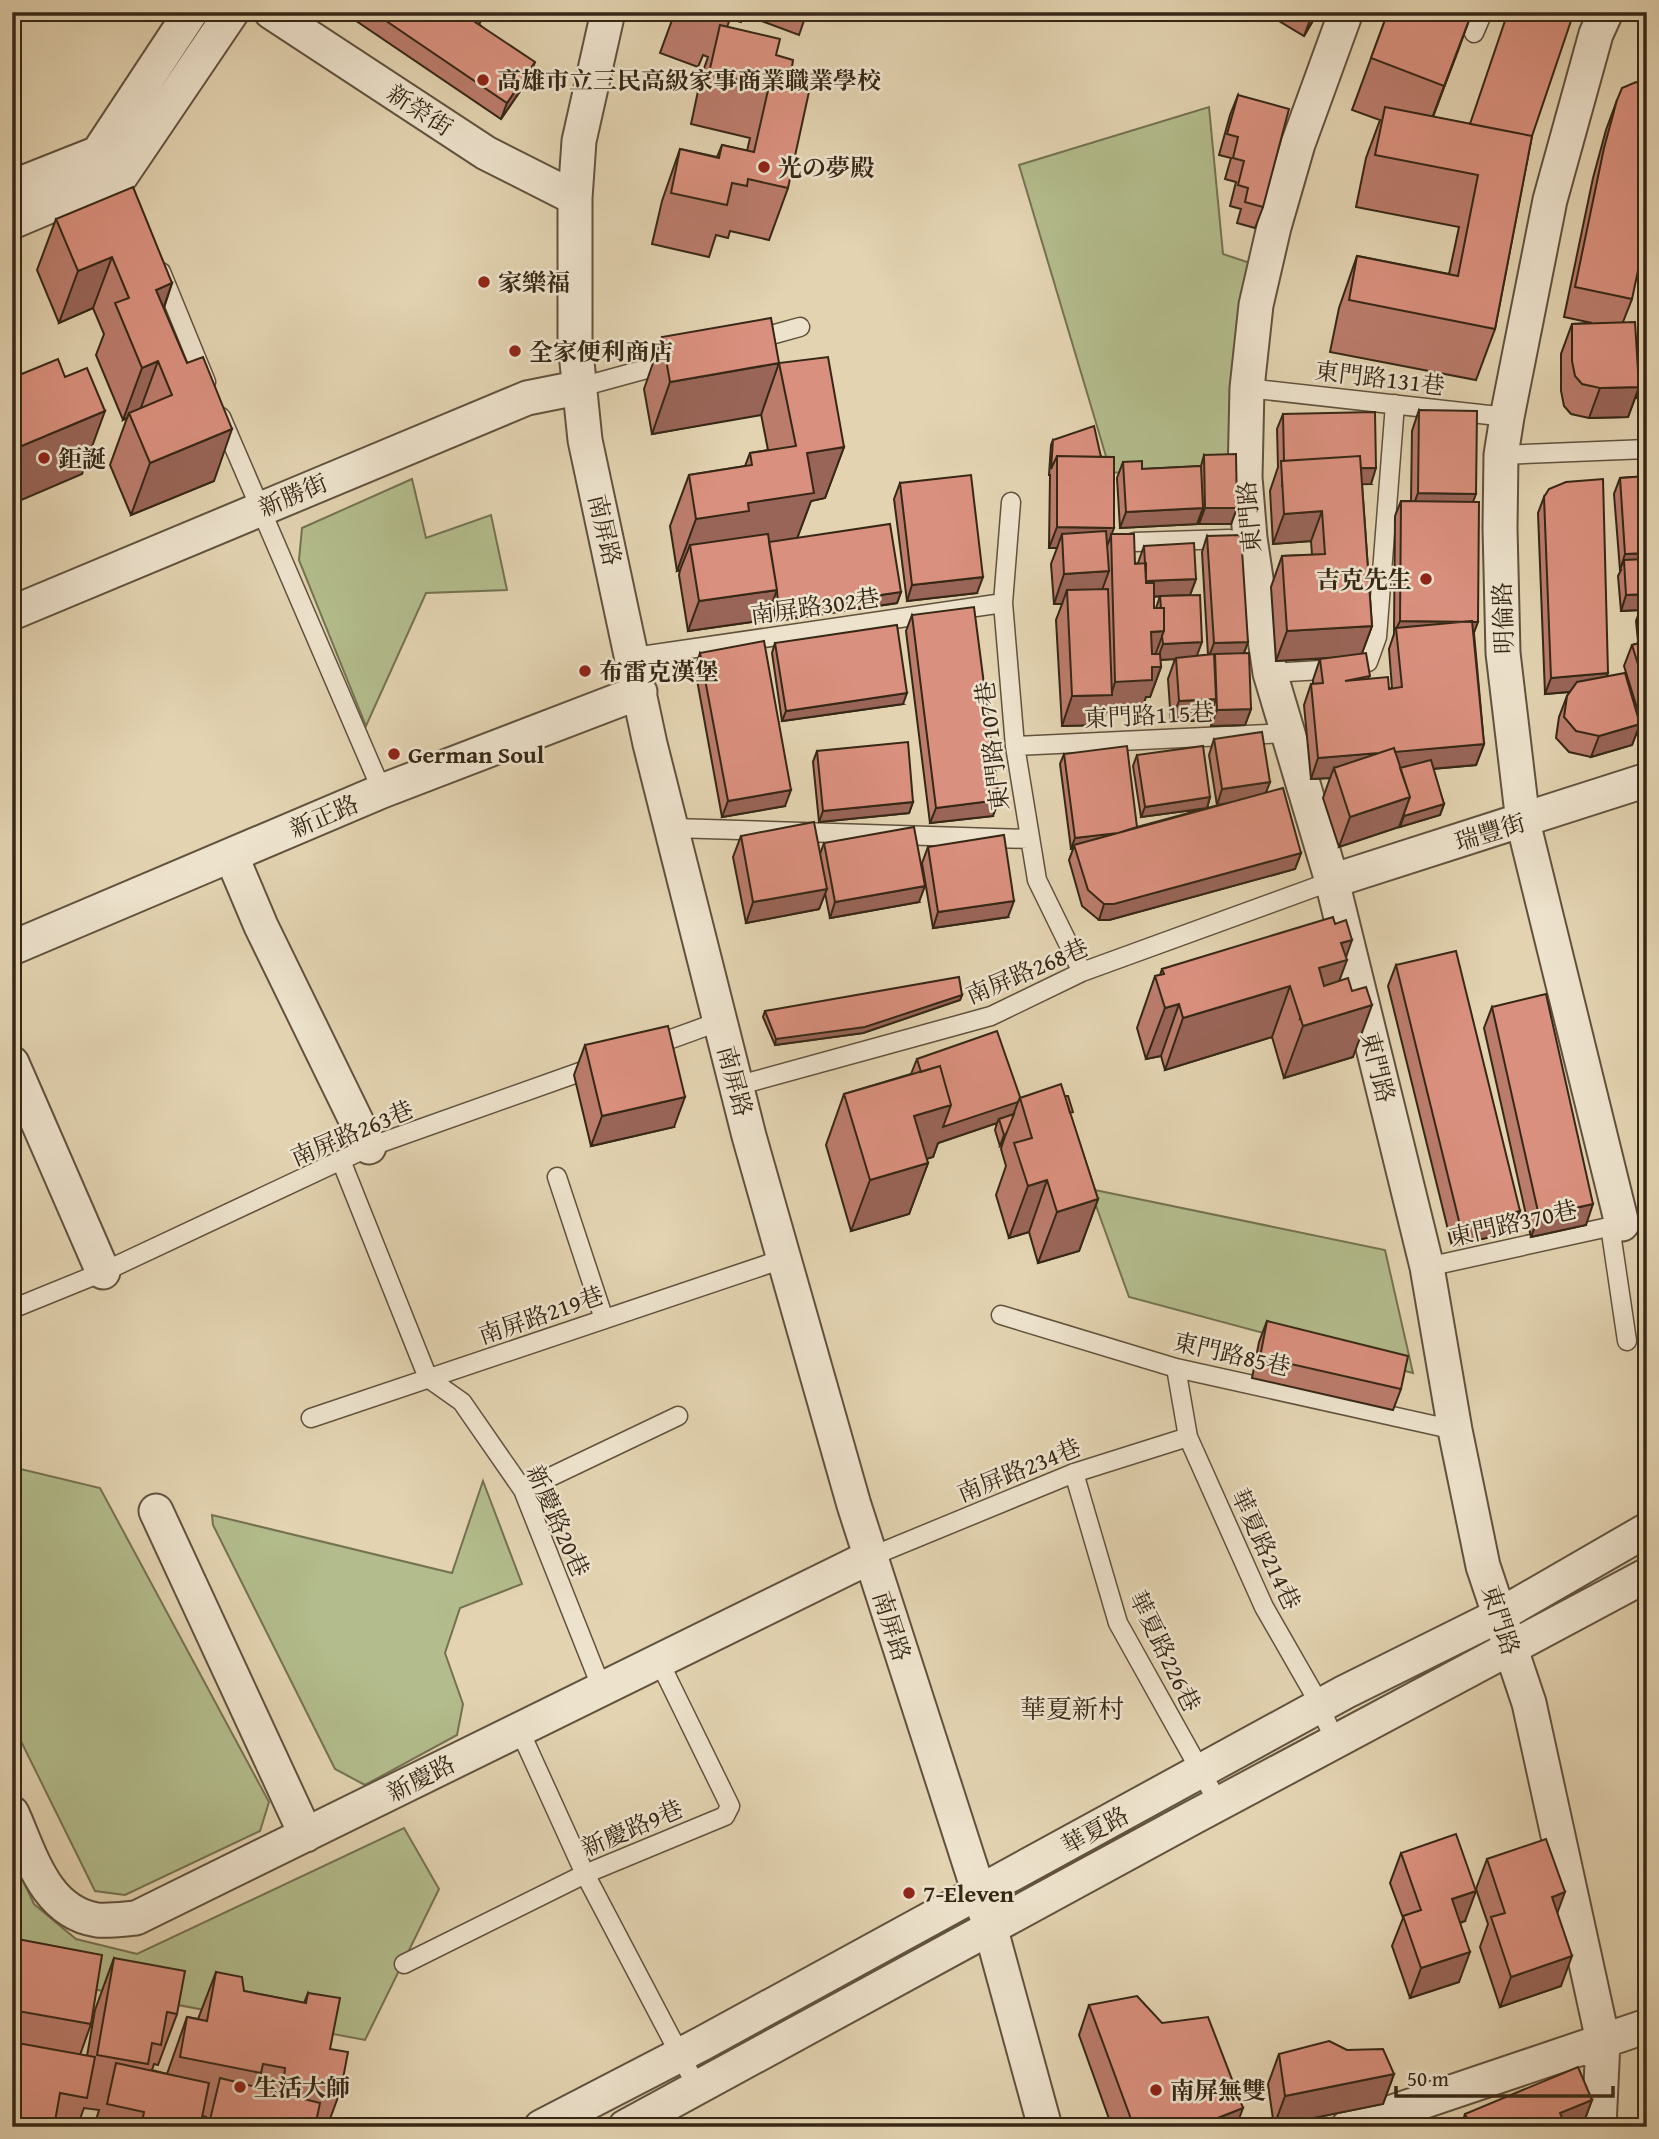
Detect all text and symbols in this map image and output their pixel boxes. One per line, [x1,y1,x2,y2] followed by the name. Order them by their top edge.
[497,63,881,98] place label: 高雄市立三民高級家事商業職業學校
[475,72,491,88] marker: 高雄市立三民高級家事商業職業學校
[380,76,460,144] street label: 新榮街
[778,150,875,185] place label: 光の夢殿
[756,159,772,175] marker: 光の夢殿
[498,265,570,300] place label: 家樂福
[476,274,492,290] marker: 家樂福
[529,334,673,369] place label: 全家便利商店
[507,343,523,359] marker: 全家便利商店
[1313,353,1447,403] street label: 東門路131巷
[58,441,106,476] place label: 鉅誕
[36,450,52,466] marker: 鉅誕
[253,465,333,525] street label: 新勝街
[1228,480,1270,554] street label: 東門路
[580,491,630,569] street label: 南屏路
[1316,562,1412,597] place label: 吉克先生
[1418,571,1434,587] marker: 吉克先生
[748,580,882,632] street label: 南屏路302巷
[1484,581,1522,655] street label: 明倫路
[599,654,719,689] place label: 布雷克漢堡
[577,663,593,679] marker: 布雷克漢堡
[967,679,1017,813] street label: 東門路107巷
[1083,694,1215,736] street label: 東門路115巷
[408,737,545,772] place label: German Soul
[386,746,402,762] marker: German Soul
[284,786,364,846] street label: 新正路
[1450,805,1530,859] street label: 瑞豐街
[960,929,1094,1013] street label: 南屏路268巷
[1352,1028,1404,1106] street label: 東門路
[709,1042,761,1120] street label: 南屏路
[285,1091,419,1175] street label: 南屏路263巷
[1445,1191,1581,1255] street label: 東門路370巷
[474,1277,608,1353] street label: 南屏路219巷
[1170,1324,1294,1384] street label: 東門路85巷
[952,1429,1086,1511] street label: 南屏路234巷
[518,1459,598,1583] street label: 新慶路20巷
[1223,1482,1309,1616] street label: 華夏路214巷
[1473,1580,1529,1660] street label: 東門路
[1121,1585,1209,1717] street label: 華夏路226巷
[864,1586,920,1666] street label: 南屏路
[1020,1689,1124,1728] district label: 華夏新村
[381,1746,461,1810] street label: 新慶路
[576,1791,688,1865] street label: 新慶路9巷
[1055,1798,1135,1862] street label: 華夏路
[923,1876,1014,1911] place label: 7-Eleven
[901,1885,917,1901] marker: 7-Eleven
[1396,2055,1614,2099] scale bar
[1407,2063,1449,2094] text: 50 m
[254,2070,350,2105] place label: 生活大師
[1170,2073,1266,2108] place label: 南屏無雙
[232,2079,248,2095] marker: 生活大師
[1148,2082,1164,2098] marker: 南屏無雙

